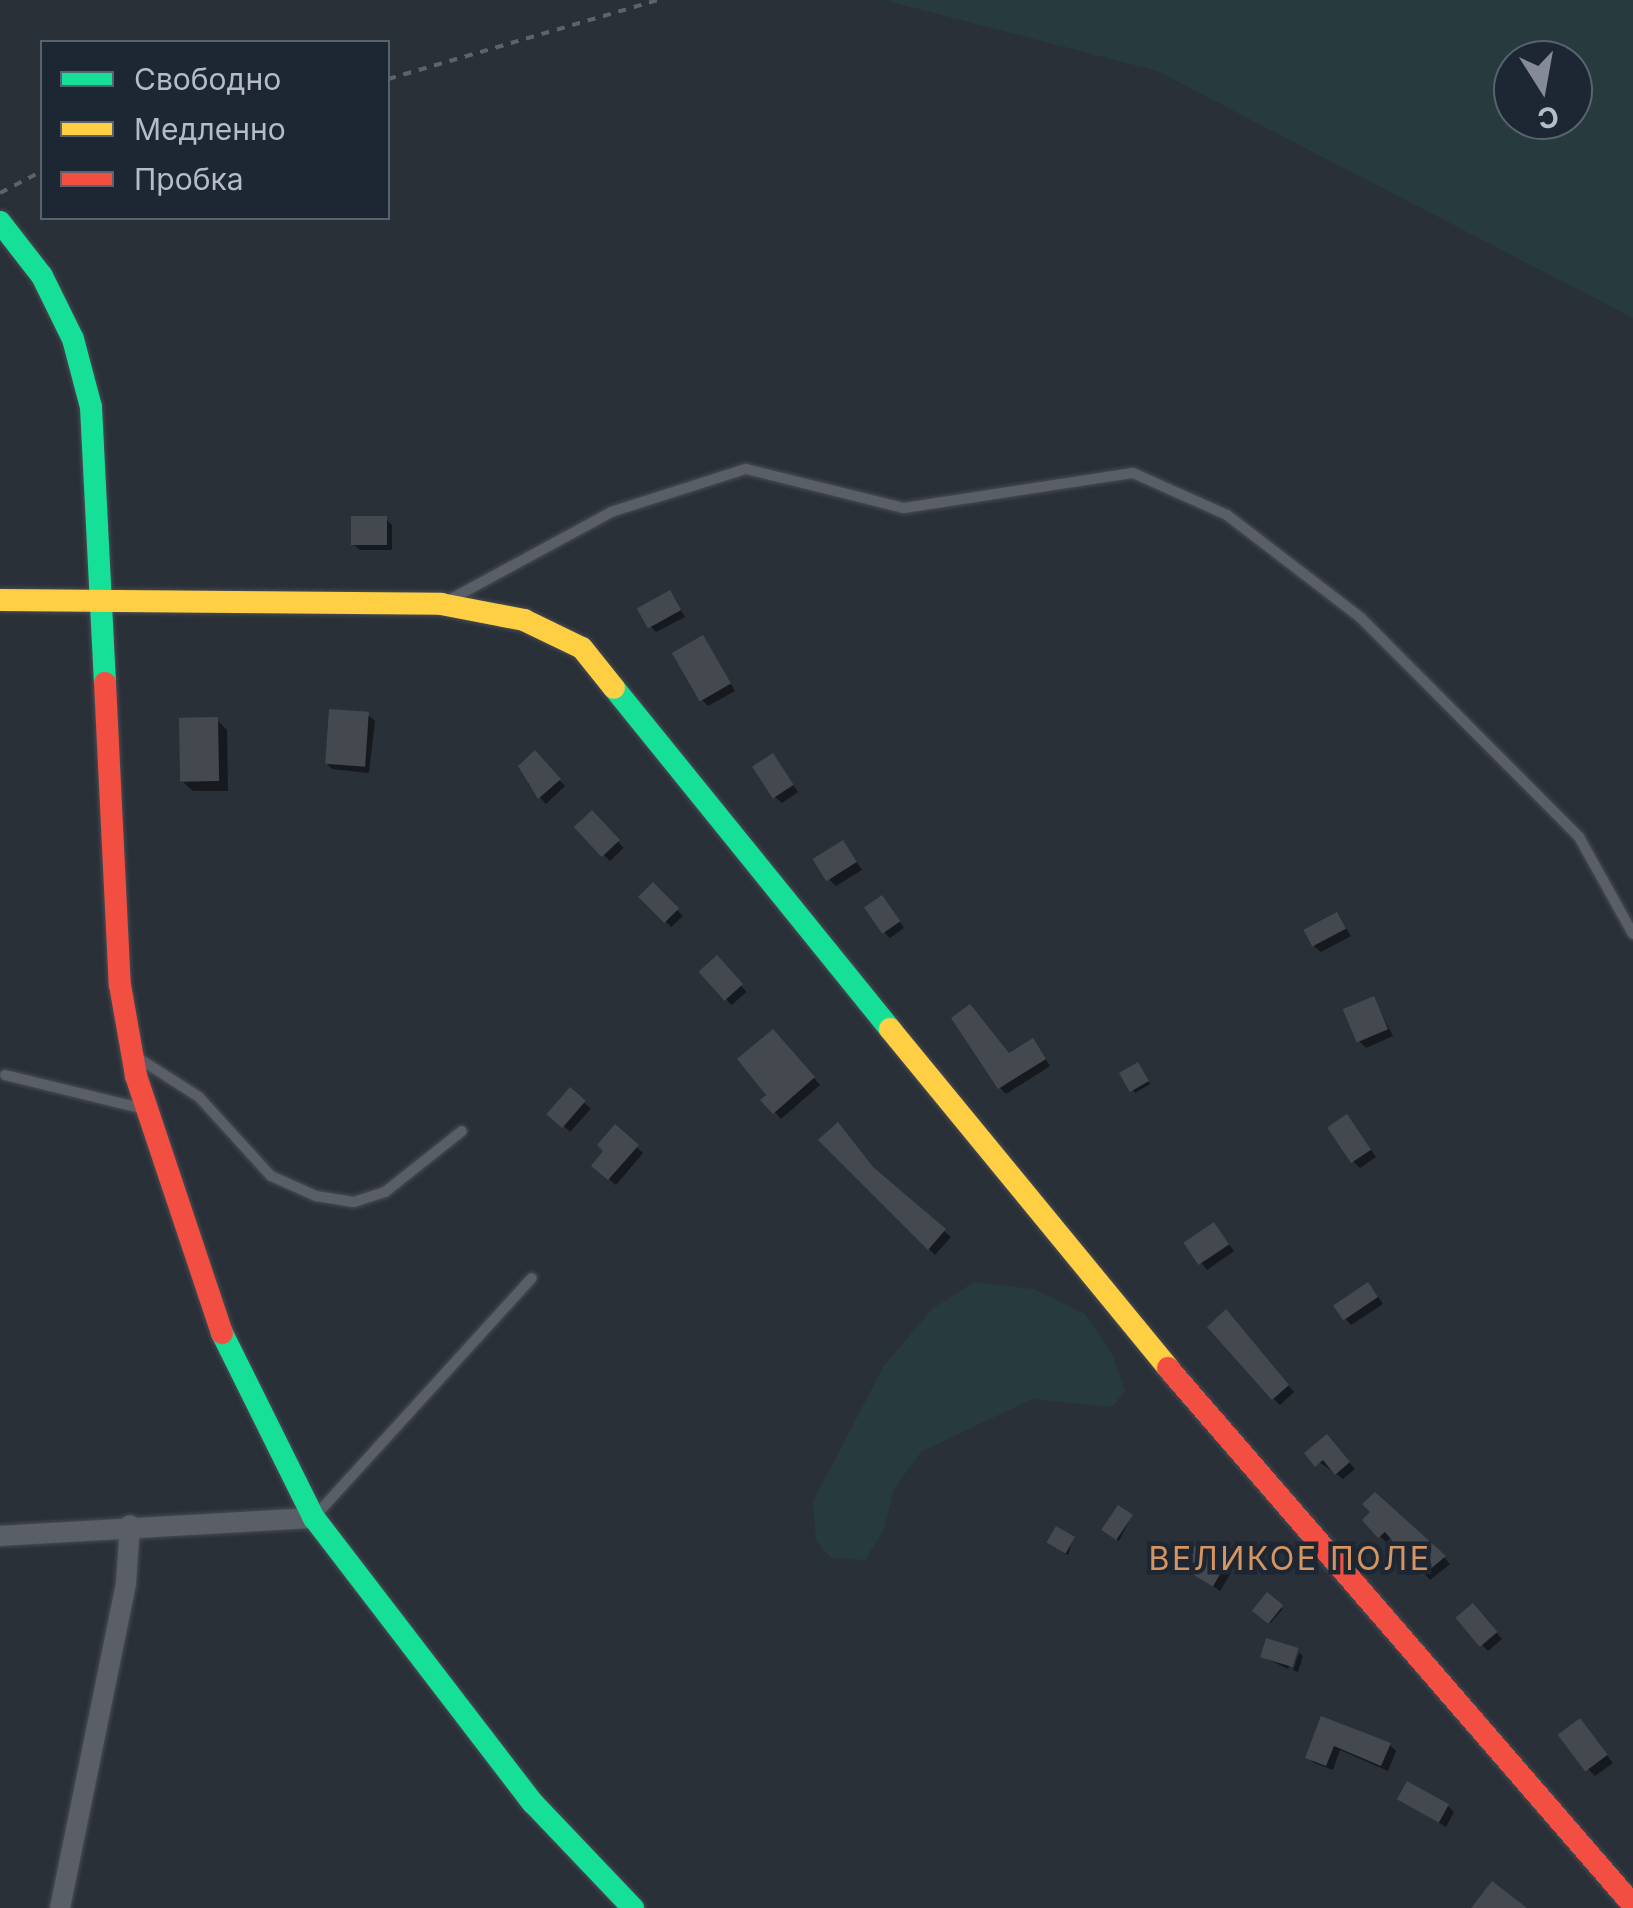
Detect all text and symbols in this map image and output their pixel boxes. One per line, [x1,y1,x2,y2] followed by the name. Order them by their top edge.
[40,40,390,220] legend
[1493,40,1593,140] north arrow
[134,61,281,97] text: Свободно
[1535,99,1562,136] text: С
[134,111,286,147] text: Медленно
[134,161,244,197] text: Пробка
[1149,1540,1431,1578] district label: ВЕЛИКОЕ ПОЛЕ

